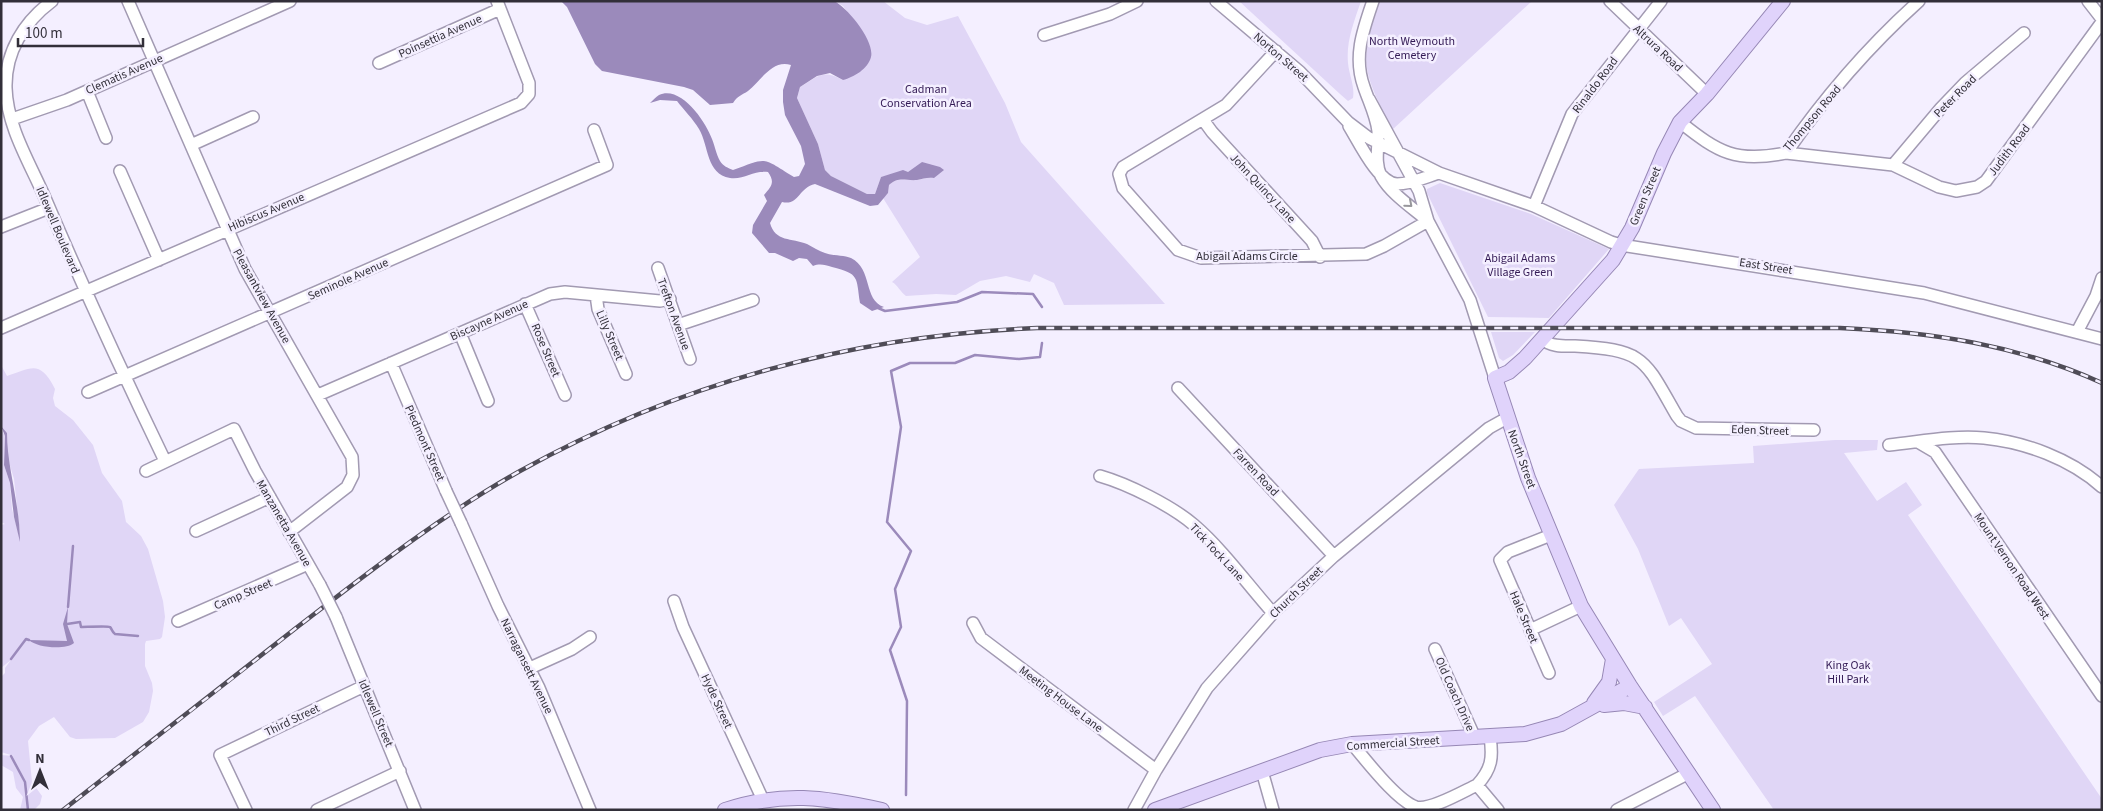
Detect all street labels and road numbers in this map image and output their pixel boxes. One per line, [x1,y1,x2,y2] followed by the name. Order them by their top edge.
[396,10,485,62] street label: Poinsettia Avenue
[1629,21,1686,76] street label: Altrura Road
[1249,29,1312,86] street label: Norton Street
[83,50,166,99] street label: Clematis Avenue
[1569,54,1622,117] street label: Rinaldo Road
[1930,71,1981,122] street label: Peter Road
[1779,81,1845,155] street label: Thompson Road
[1984,121,2034,180] street label: Judith Road
[1226,150,1299,227] street label: John Quincy Lane
[1625,164,1665,228] street label: Green Street
[32,184,84,276] street label: Idlewell Boulevard
[225,189,307,236] street label: Hibiscus Avenue
[228,246,295,347] street label: Pleasantview Avenue
[1196,248,1298,265] street label: Abigail Adams Circle
[305,254,391,305] street label: Seminole Avenue
[1738,254,1794,279] street label: East Street
[653,276,694,352] street label: Trefton Avenue
[447,296,531,345] street label: Biscayne Avenue
[591,307,628,363] street label: Lilly Street
[527,321,564,380] street label: Rose Street
[400,402,449,484] street label: Piedmont Street
[1731,421,1789,440] street label: Eden Street
[1503,427,1540,491] street label: North Street
[1229,444,1282,500] street label: Farren Road
[252,477,315,570] street label: Manzanetta Avenue
[1970,510,2054,623] street label: Mount Vernon Road West
[1185,520,1248,585] street label: Tick Tock Lane
[1266,562,1327,622] street label: Church Street
[211,575,275,614] street label: Camp Street
[1505,588,1542,646] street label: Hale Street
[496,616,557,717] street label: Narragansett Avenue
[1431,654,1479,734] street label: Old Coach Drive
[1015,662,1106,737] street label: Meeting House Lane
[696,671,737,731] street label: Hyde Street
[354,677,397,750] street label: Idlewell Street
[262,700,323,741] street label: Third Street
[1346,732,1440,755] street label: Commercial Street

